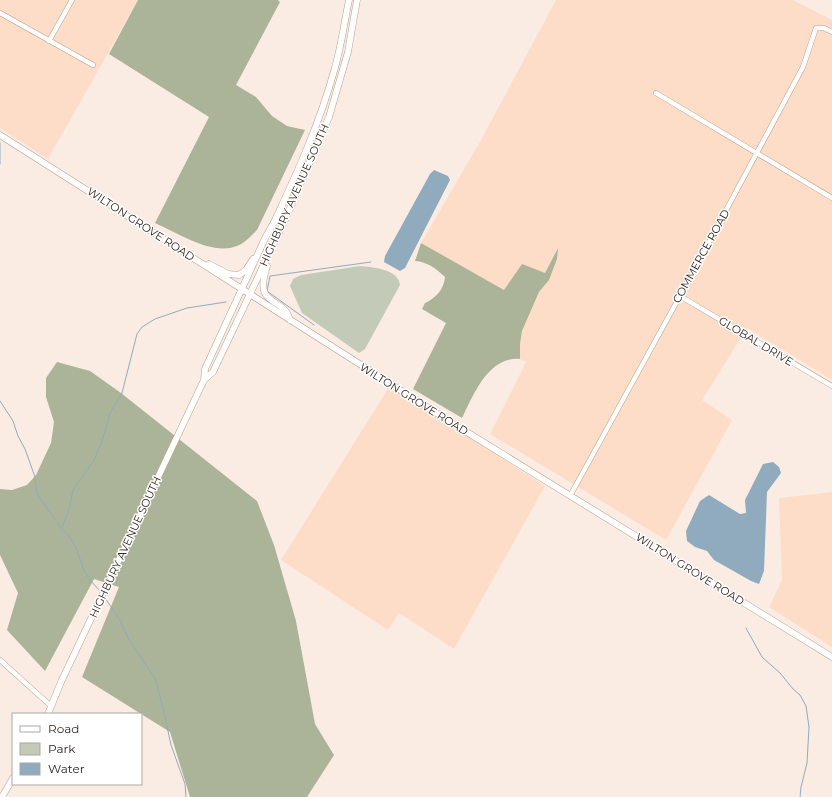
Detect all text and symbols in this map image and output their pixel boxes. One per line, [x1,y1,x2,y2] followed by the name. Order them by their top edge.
[256,122,332,268] street label: HIGHBURY AVENUE SOUTH
[85,184,197,264] street label: WILTON GROVE ROAD
[669,207,733,305] street label: COMMERCE ROAD
[716,313,796,369] street label: GLOBAL DRIVE
[357,360,471,438] street label: WILTON GROVE ROAD
[86,474,164,620] street label: HIGHBURY AVENUE SOUTH
[633,530,747,608] street label: WILTON GROVE ROAD
[12,713,142,785] legend
[48,721,79,736] text: Road
[48,741,76,756] text: Park
[48,761,85,776] text: Water

